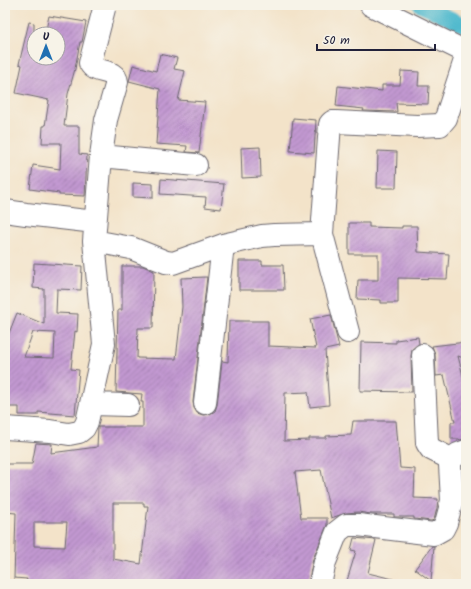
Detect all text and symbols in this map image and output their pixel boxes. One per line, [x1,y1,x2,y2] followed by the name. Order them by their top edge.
[26,26,66,66] north arrow
[317,26,435,52] scale bar
[43,28,50,46] text: U
[323,31,350,50] text: 50 m

